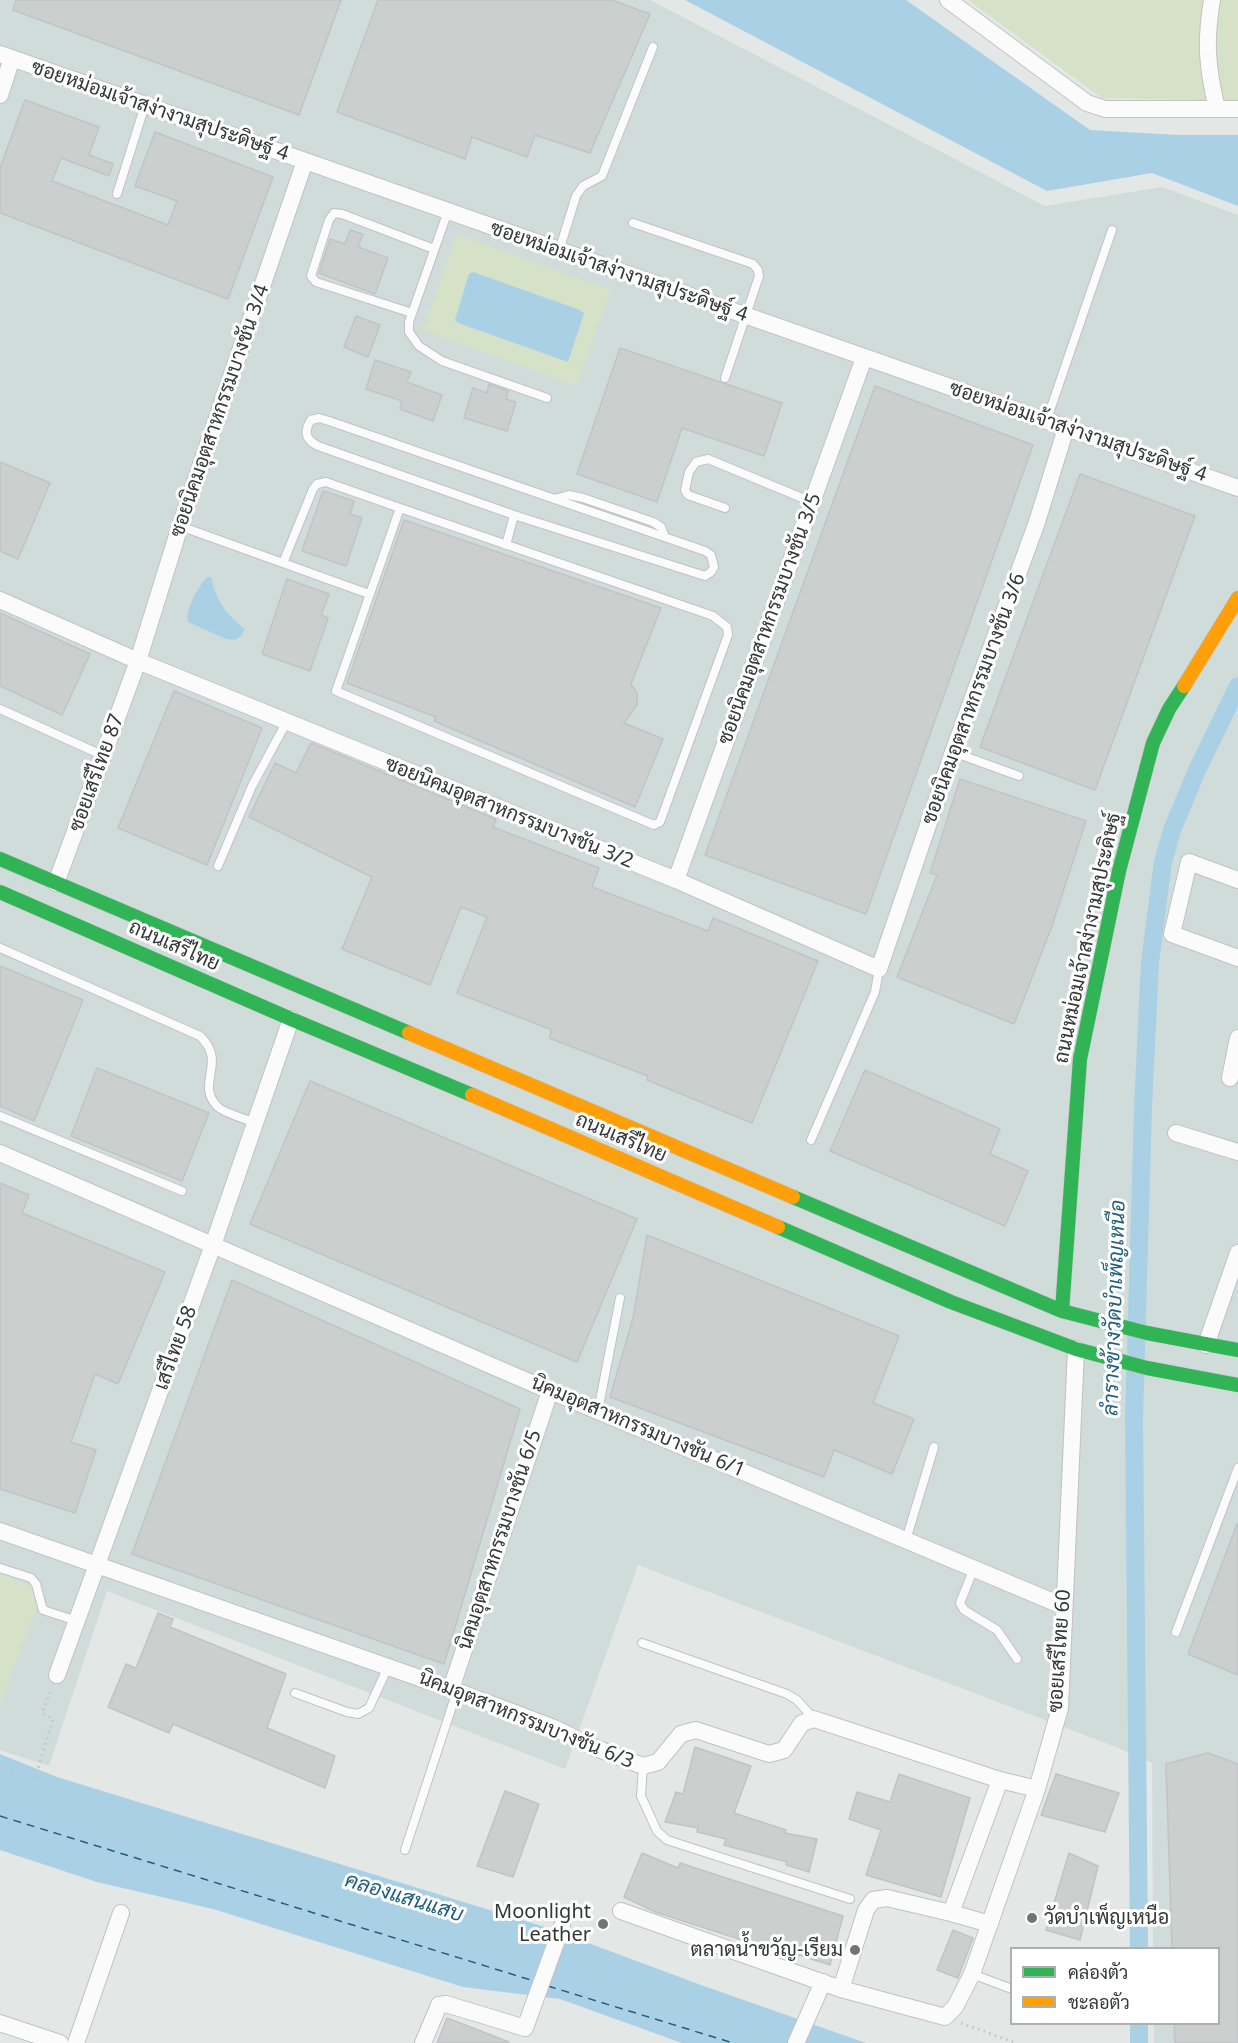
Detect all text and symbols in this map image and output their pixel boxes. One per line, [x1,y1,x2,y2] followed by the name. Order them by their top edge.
[28,56,292,166] street label: ซอยหม่อมเจ้าสง่างามสุประดิษฐ์ 4
[487,217,751,327] street label: ซอยหม่อมเจ้าสง่างามสุประดิษฐ์ 4
[165,281,275,541] street label: ซอยนิคมอุตสาหกรรมบางชัน 3/4
[946,377,1210,487] street label: ซอยหม่อมเจ้าสง่างามสุประดิษฐ์ 4
[713,490,827,748] street label: ซอยนิคมอุตสาหกรรมบางชัน 3/5
[917,570,1031,828] street label: ซอยนิคมอุตสาหกรรมบางชัน 3/6
[65,711,129,835] street label: ซอยเสรีไทย 87
[381,752,637,874] street label: ซอยนิคมอุตสาหกรรมบางชัน 3/2
[1050,810,1126,1066] street label: ถนนหม่อมเจ้าสง่างามสุประดิษฐ์
[125,915,223,977] street label: ถนนเสรีไทย
[572,1108,670,1168] street label: ถนนเสรีไทย
[1099,1200,1131,1416] water label: ลำรางข้างวัดบำเพ็ญเหนือ
[150,1303,202,1393] street label: เสรีไทย 58
[527,1371,749,1483] street label: นิคมอุตสาหกรรมบางชัน 6/1
[453,1427,547,1653] street label: นิคมอุตสาหกรรมบางชัน 6/5
[1044,1589,1076,1713] street label: ซอยเสรีไทย 60
[415,1666,637,1774] street label: นิคมอุตสาหกรรมบางชัน 6/3
[342,1868,466,1928] water label: คลองแสนแสบ
[494,1900,591,1947] place label: Moonlight Leather
[1044,1906,1169,1930] place label: วัดบำเพ็ญเหนือ
[1025,1911,1039,1925] marker: วัดบำเพ็ญเหนือ
[596,1917,610,1931] marker: Moonlight Leather
[691,1938,843,1962] place label: ตลาดน้ำขวัญ-เรียม
[848,1943,862,1957] marker: ตลาดน้ำขวัญ-เรียม
[1010,1947,1220,2025] legend
[1068,1960,1128,1984] text: คล่องตัว
[1068,1990,1130,2014] text: ชะลอตัว

